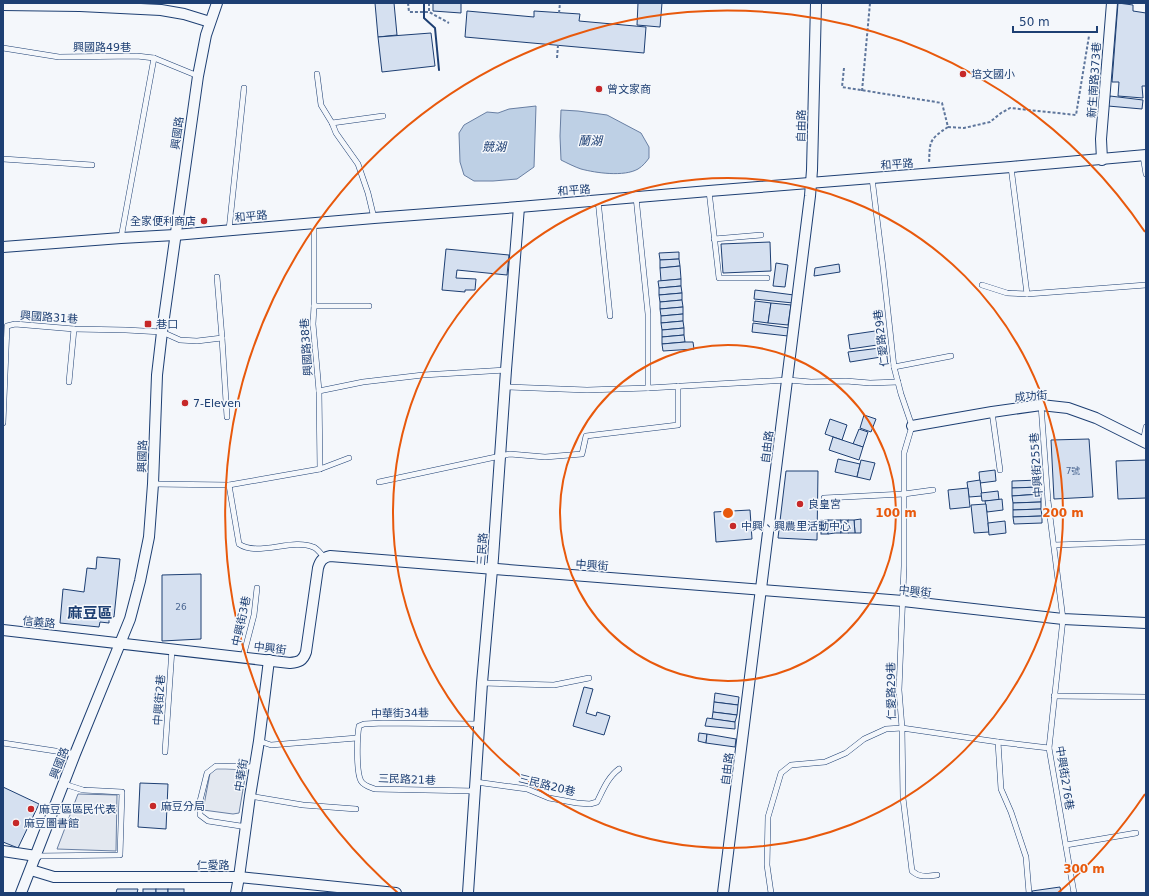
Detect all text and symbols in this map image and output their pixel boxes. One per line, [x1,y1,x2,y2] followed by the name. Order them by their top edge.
[1013,8,1097,34] scale bar
[1019,15,1050,29] text: 50 m
[73,41,131,54] street label: 興國路49巷
[1085,42,1104,118] street label: 新生南路373巷
[971,68,1015,81] place label: 培文國小
[958,69,968,79] marker: 培文國小
[607,83,651,96] place label: 曾文家商
[594,84,604,94] marker: 曾文家商
[795,109,808,143] street label: 自由路
[169,116,186,150] street label: 興國路
[578,134,604,148] water label: 蘭湖
[482,140,508,154] water label: 競湖
[880,157,914,172] street label: 和平路
[557,183,591,198] street label: 和平路
[234,209,268,224] street label: 和平路
[130,215,196,228] place label: 全家便利商店
[199,216,209,226] marker: 全家便利商店
[872,308,891,368] street label: 仁愛路29巷
[20,309,78,326] street label: 興國路31巷
[156,318,178,331] place label: 巷口
[298,318,315,376] street label: 興國路38巷
[143,319,153,329] marker: 巷口
[1014,389,1048,404] street label: 成功街
[193,397,241,410] place label: 7-Eleven
[180,398,190,408] marker: 7-Eleven
[759,430,776,464] street label: 自由路
[1028,432,1045,498] street label: 中興街255巷
[135,439,150,473] street label: 興國路
[1066,466,1080,476] house number: 7號
[808,498,841,511] place label: 良皇宮
[795,499,805,509] marker: 良皇宮
[721,506,735,520] centre of rings
[875,506,917,520] text: 100 m
[1042,506,1084,520] text: 200 m
[741,520,851,533] place label: 中興、興農里活動中心
[728,521,738,531] marker: 中興、興農里活動中心
[475,532,490,566] street label: 三民路
[575,558,609,573] street label: 中興街
[898,583,932,600] street label: 中興街
[230,595,253,647] street label: 中興街3巷
[175,602,187,612] house number: 26
[67,604,113,622] district label: 麻豆區
[22,614,56,631] street label: 信義路
[253,640,287,657] street label: 中興街
[884,662,899,720] street label: 仁愛路29巷
[151,674,168,726] street label: 中興街2巷
[371,706,429,721] street label: 中華街34巷
[47,745,71,781] street label: 興國路
[1053,745,1076,811] street label: 中興街276巷
[719,752,736,786] street label: 自由路
[232,758,250,792] street label: 中華街
[378,772,436,787] street label: 三民路21巷
[517,772,577,799] street label: 三民路20巷
[161,800,205,813] place label: 麻豆分局
[148,801,158,811] marker: 麻豆分局
[39,803,116,816] place label: 麻豆區區民代表
[26,804,36,814] marker: 麻豆區區民代表
[24,817,79,830] place label: 麻豆圖書館
[11,818,21,828] marker: 麻豆圖書館
[197,859,230,872] street label: 仁愛路
[1063,862,1105,876] text: 300 m

